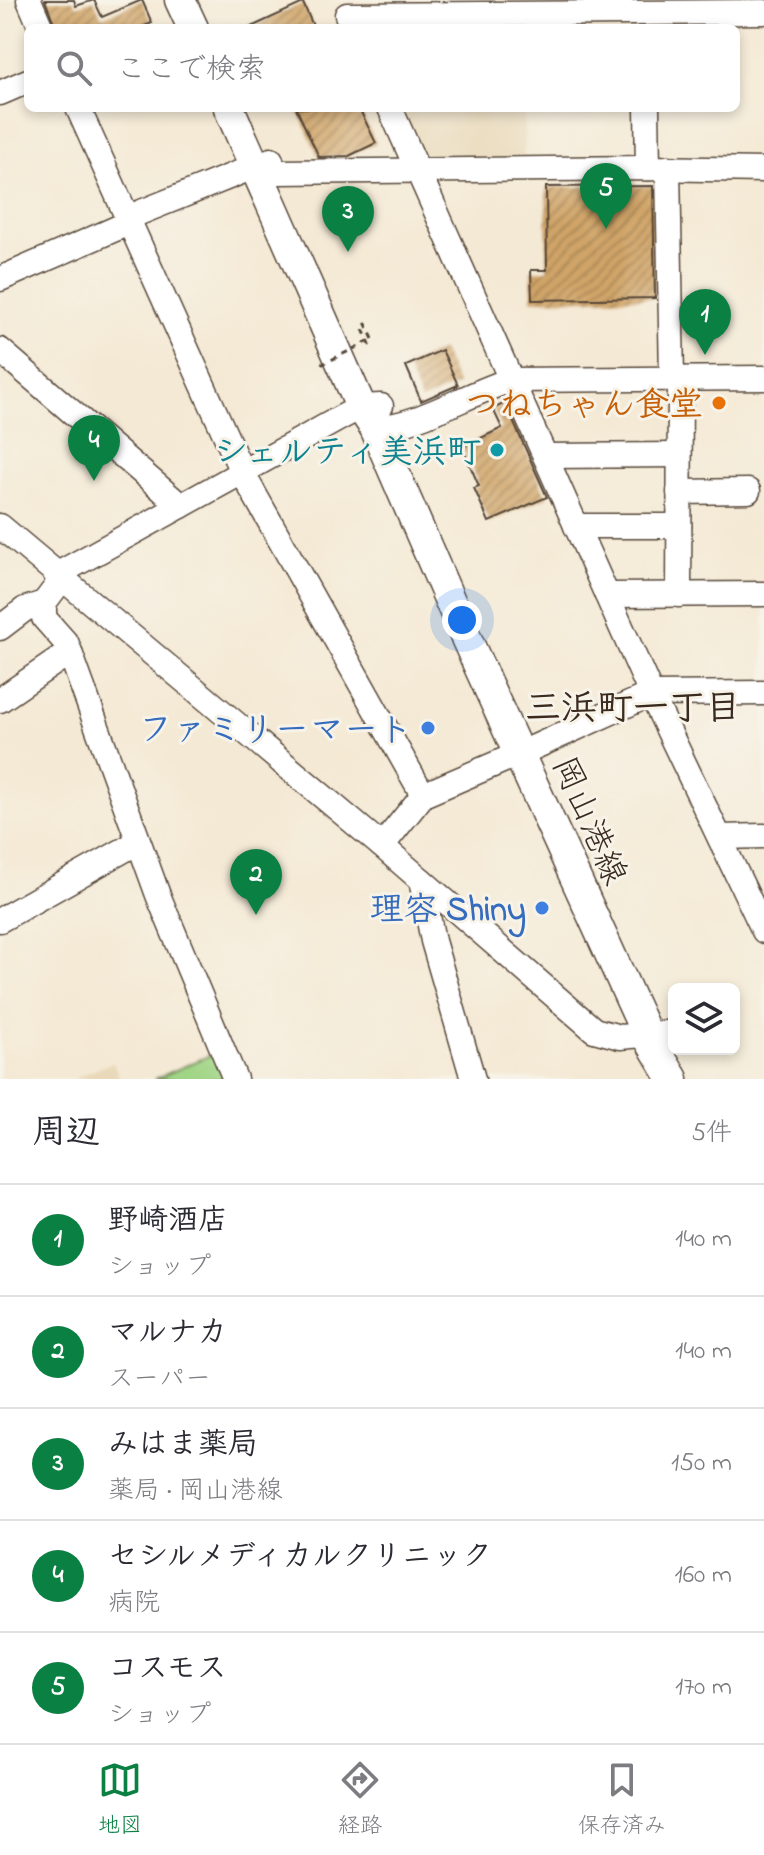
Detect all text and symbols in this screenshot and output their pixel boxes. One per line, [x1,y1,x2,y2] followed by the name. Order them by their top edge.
[24,24,740,112] search box
[52,46,96,90] icon: search
[116,49,266,93] text: ここで検索
[580,163,632,229] pin: 5
[322,186,374,252] pin: 3
[679,289,731,355] pin: 1
[465,382,703,432] place label: つねちゃん食堂
[710,394,728,412] marker: つねちゃん食堂
[68,415,120,481] pin: 4
[214,429,481,479] place label: シェルティ美浜町
[488,441,506,459] marker: シェルティ美浜町
[442,600,482,640] your location
[525,684,741,737] district label: 三浜町一丁目
[139,707,412,757] place label: ファミリーマート
[419,719,437,737] marker: ファミリーマート
[537,749,638,894] street label: 岡山港線
[230,849,282,915] pin: 2
[370,887,526,938] place label: 理容 Shiny
[533,899,551,917] marker: 理容 Shiny
[668,983,740,1055] map controls
[668,983,740,1055] button: layers
[32,1109,100,1159] text: 周辺
[691,1115,732,1153] text: 5件
[108,1200,228,1244] text: 野崎酒店
[54,1221,62,1259] text: 1
[675,1221,732,1259] text: 140 m
[108,1249,211,1287] text: ショップ
[108,1312,227,1356] text: マルナカ
[52,1333,64,1371] text: 2
[675,1333,732,1371] text: 140 m
[108,1361,211,1399] text: スーパー
[108,1424,258,1468] text: みはま薬局
[53,1445,63,1483] text: 3
[671,1445,732,1483] text: 150 m
[108,1473,283,1511] text: 薬局 · 岡山港線
[108,1536,492,1580] text: セシルメディカルクリニック
[53,1557,63,1595] text: 4
[674,1557,732,1595] text: 160 m
[108,1585,160,1623] text: 病院
[108,1648,227,1692] text: コスモス
[51,1669,65,1707] text: 5
[675,1669,732,1707] text: 170 m
[108,1697,211,1735] text: ショップ
[98,1758,142,1843] tab: 地図
[338,1758,382,1843] tab: 経路
[578,1758,666,1843] tab: 保存済み

